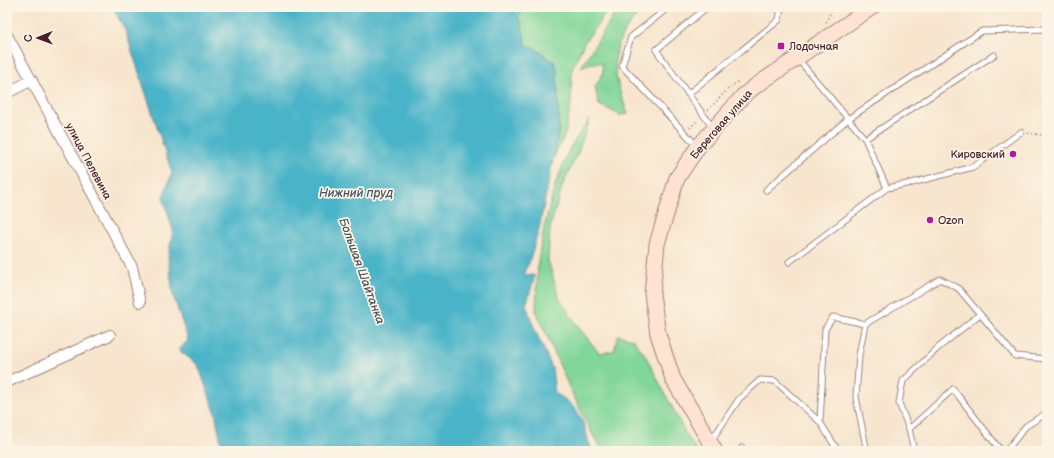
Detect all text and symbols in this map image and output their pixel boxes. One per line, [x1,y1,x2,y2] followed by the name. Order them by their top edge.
[18,18,58,58] north arrow
[22,34,35,42] text: С
[788,40,838,53] place label: Лодочная
[776,41,786,51] marker: Лодочная
[688,87,755,162] street label: Береговая улица
[63,121,114,202] street label: улица Пелевина
[950,148,1005,161] place label: Кировский
[1008,149,1018,159] marker: Кировский
[319,186,393,201] water label: Нижний пруд
[938,214,964,227] place label: Ozon
[925,215,935,225] marker: Ozon
[335,216,388,326] water label: Большая Шайтанка

